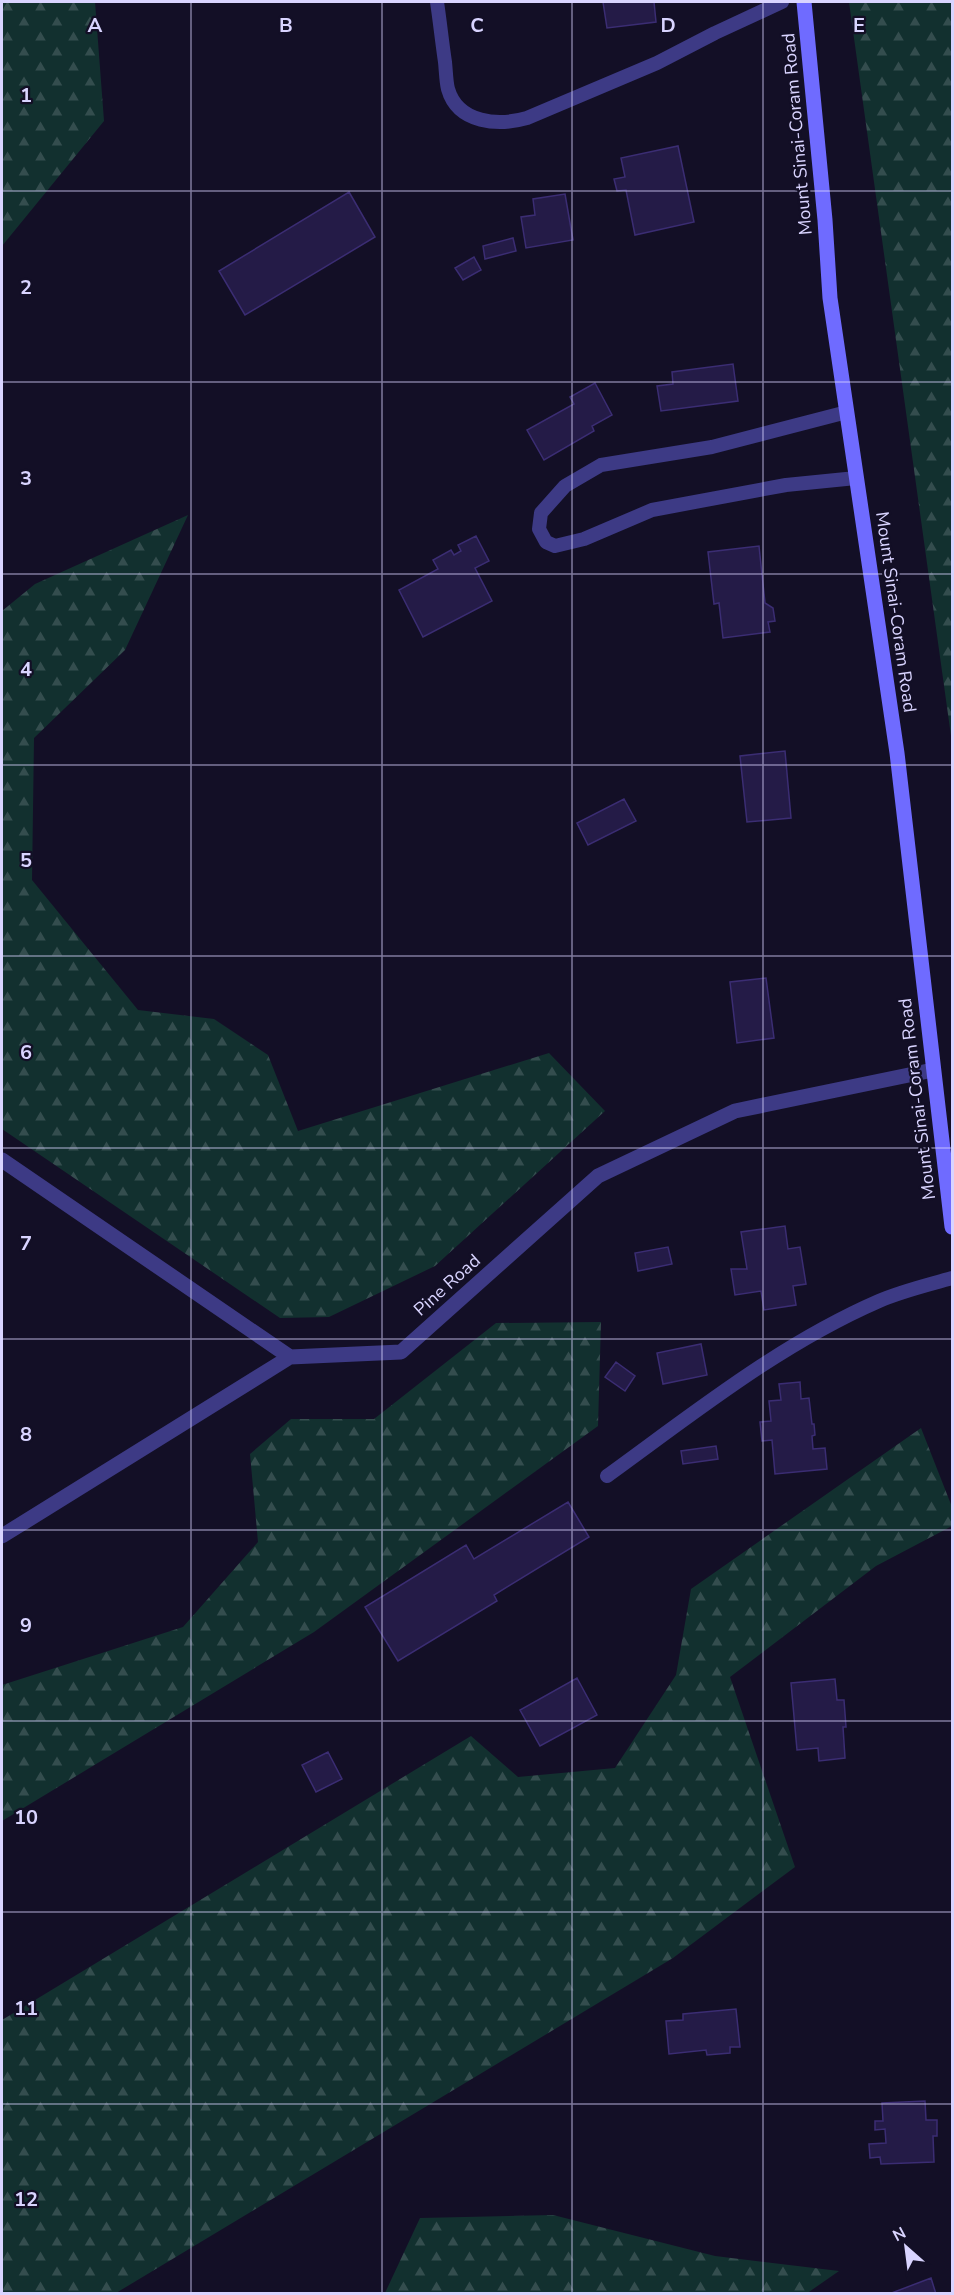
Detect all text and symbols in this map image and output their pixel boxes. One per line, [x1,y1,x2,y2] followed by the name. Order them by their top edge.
[88,12,103,39] text: A
[279,12,293,39] text: B
[470,12,484,39] text: C
[660,12,676,39] text: D
[853,12,865,39] text: E
[776,32,818,236] street label: Mount Sinai-Coram Road
[20,82,32,109] text: 1
[20,274,32,301] text: 2
[20,465,32,492] text: 3
[870,510,922,714] street label: Mount Sinai-Coram Road
[20,656,32,683] text: 4
[20,847,32,874] text: 5
[893,997,941,1201] street label: Mount Sinai-Coram Road
[20,1039,32,1066] text: 6
[20,1230,32,1257] text: 7
[409,1249,485,1321] street label: Pine Road
[20,1421,32,1448] text: 8
[20,1612,32,1639] text: 9
[14,1804,38,1831] text: 10
[14,1995,38,2022] text: 11
[14,2186,38,2213] text: 12
[876,2217,936,2277] north arrow
[889,2222,910,2247] text: N

